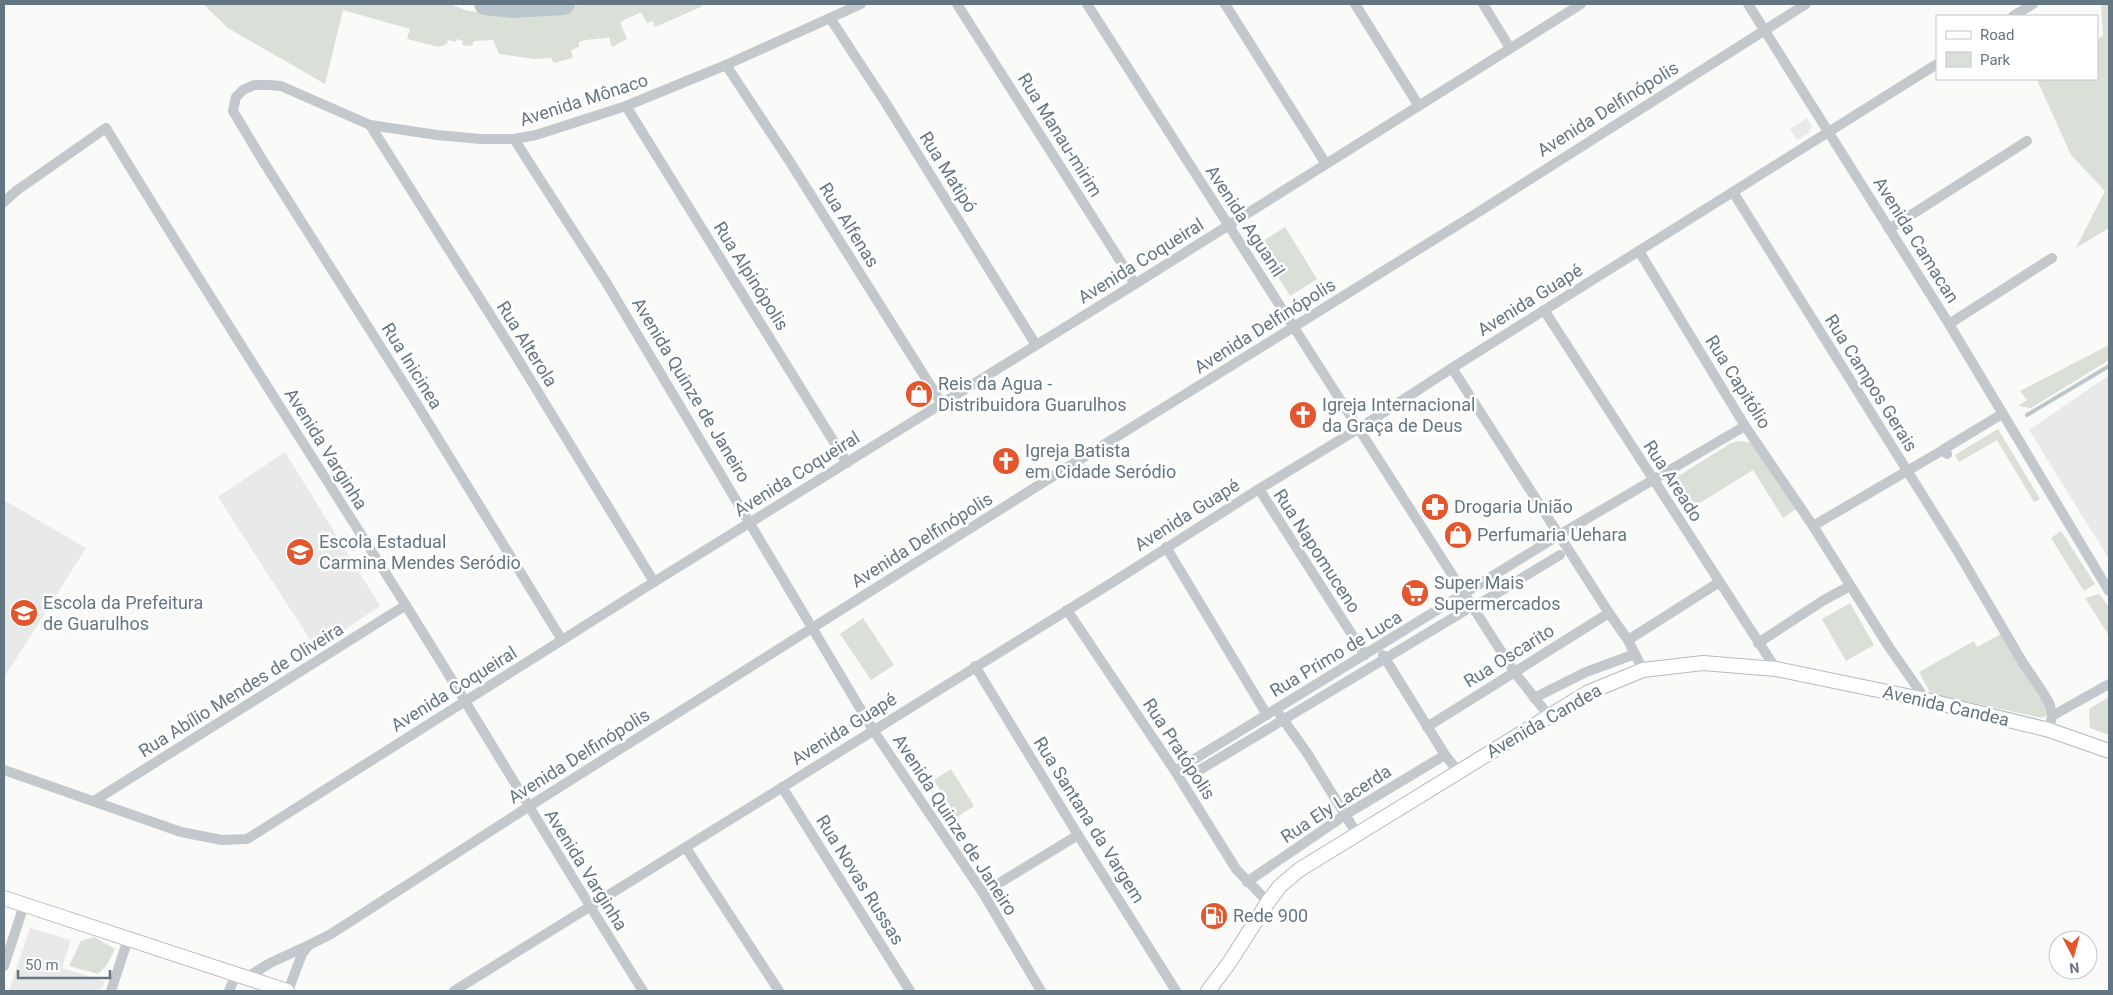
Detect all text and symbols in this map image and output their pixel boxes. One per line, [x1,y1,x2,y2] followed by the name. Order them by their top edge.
[1936,15,2098,80] legend
[1980,26,2014,44] text: Road
[1980,51,2011,69] text: Park
[1533,57,1682,161] street label: Avenida Delfinópolis
[517,69,651,130] street label: Avenida Mônaco
[1014,69,1107,200] street label: Rua Manau-mirim
[915,127,982,216] street label: Rua Matipó
[1202,161,1289,280] street label: Avenida Aguanil
[1869,173,1964,307] street label: Avenida Camacan
[815,178,884,271] street label: Rua Alfenas
[1074,213,1207,308] street label: Avenida Coqueiral
[710,217,793,334] street label: Rua Alpinópolis
[1473,259,1586,340] street label: Avenida Guapé
[1190,274,1339,378] street label: Avenida Delfinópolis
[628,294,755,486] street label: Avenida Quinze de Janeiro
[493,297,562,391] street label: Rua Alterola
[1821,310,1922,455] street label: Rua Campos Gerais
[378,319,447,413] street label: Rua Inicinea
[1701,331,1775,432] street label: Rua Capitólio
[938,373,1127,415] place label: Reis da Agua - Distribuidora Guarulhos
[904,379,934,409] shop icon: Reis da Agua - Distribuidora Guarulhos
[281,384,372,513] street label: Avenida Varginha
[1322,394,1475,436] place label: Igreja Internacional da Graça de Deus
[1288,400,1318,430] church icon: Igreja Internacional da Graça de Deus
[730,426,863,521] street label: Avenida Coqueiral
[1639,436,1707,525] street label: Rua Areado
[1025,440,1176,482] place label: Igreja Batista em Cidade Seródio
[991,446,1021,476] church icon: Igreja Batista em Cidade Seródio
[1130,474,1243,555] street label: Avenida Guapé
[1270,485,1365,616] street label: Rua Napomuceno
[847,488,996,592] street label: Avenida Delfinópolis
[1420,492,1450,522] pharmacy icon: Drogaria União
[1454,496,1573,517] place label: Drogaria União
[1443,520,1473,550] shop icon: Perfumaria Uehara
[1477,524,1627,545] place label: Perfumaria Uehara
[319,531,521,573] place label: Escola Estadual Carmina Mendes Seródio
[285,537,315,567] school or university icon: Escola Estadual Carmina Mendes Seródio
[1434,572,1561,614] place label: Super Mais Supermercados
[1400,578,1430,608] supermarket icon: Super Mais Supermercados
[43,592,203,634] place label: Escola da Prefeitura de Guarulhos
[9,598,39,628] school or university icon: Escola da Prefeitura de Guarulhos
[1266,606,1406,701] street label: Rua Primo de Luca
[135,618,347,761] street label: Rua Abílio Mendes de Oliveira
[1460,619,1558,692] street label: Rua Oscarito
[387,641,520,736] street label: Avenida Coqueiral
[1483,679,1605,762] street label: Avenida Candea
[1881,681,2011,730] street label: Avenida Candea
[787,688,900,769] street label: Avenida Guapé
[1139,694,1220,803] street label: Rua Pratópolis
[504,704,653,808] street label: Avenida Delfinópolis
[889,730,1022,919] street label: Avenida Quinze de Janeiro
[1030,733,1149,907] street label: Rua Santana da Vargem
[1277,760,1395,847] street label: Rua Ely Lacerda
[541,805,632,934] street label: Avenida Varginha
[812,811,909,949] street label: Rua Novas Russas
[1199,901,1229,931] fuel station icon: Rede 900
[1233,905,1308,926] place label: Rede 900
[2048,930,2098,980] north arrow
[18,948,110,980] scale bar
[25,956,59,974] text: 50 m
[2069,959,2080,976] text: N

